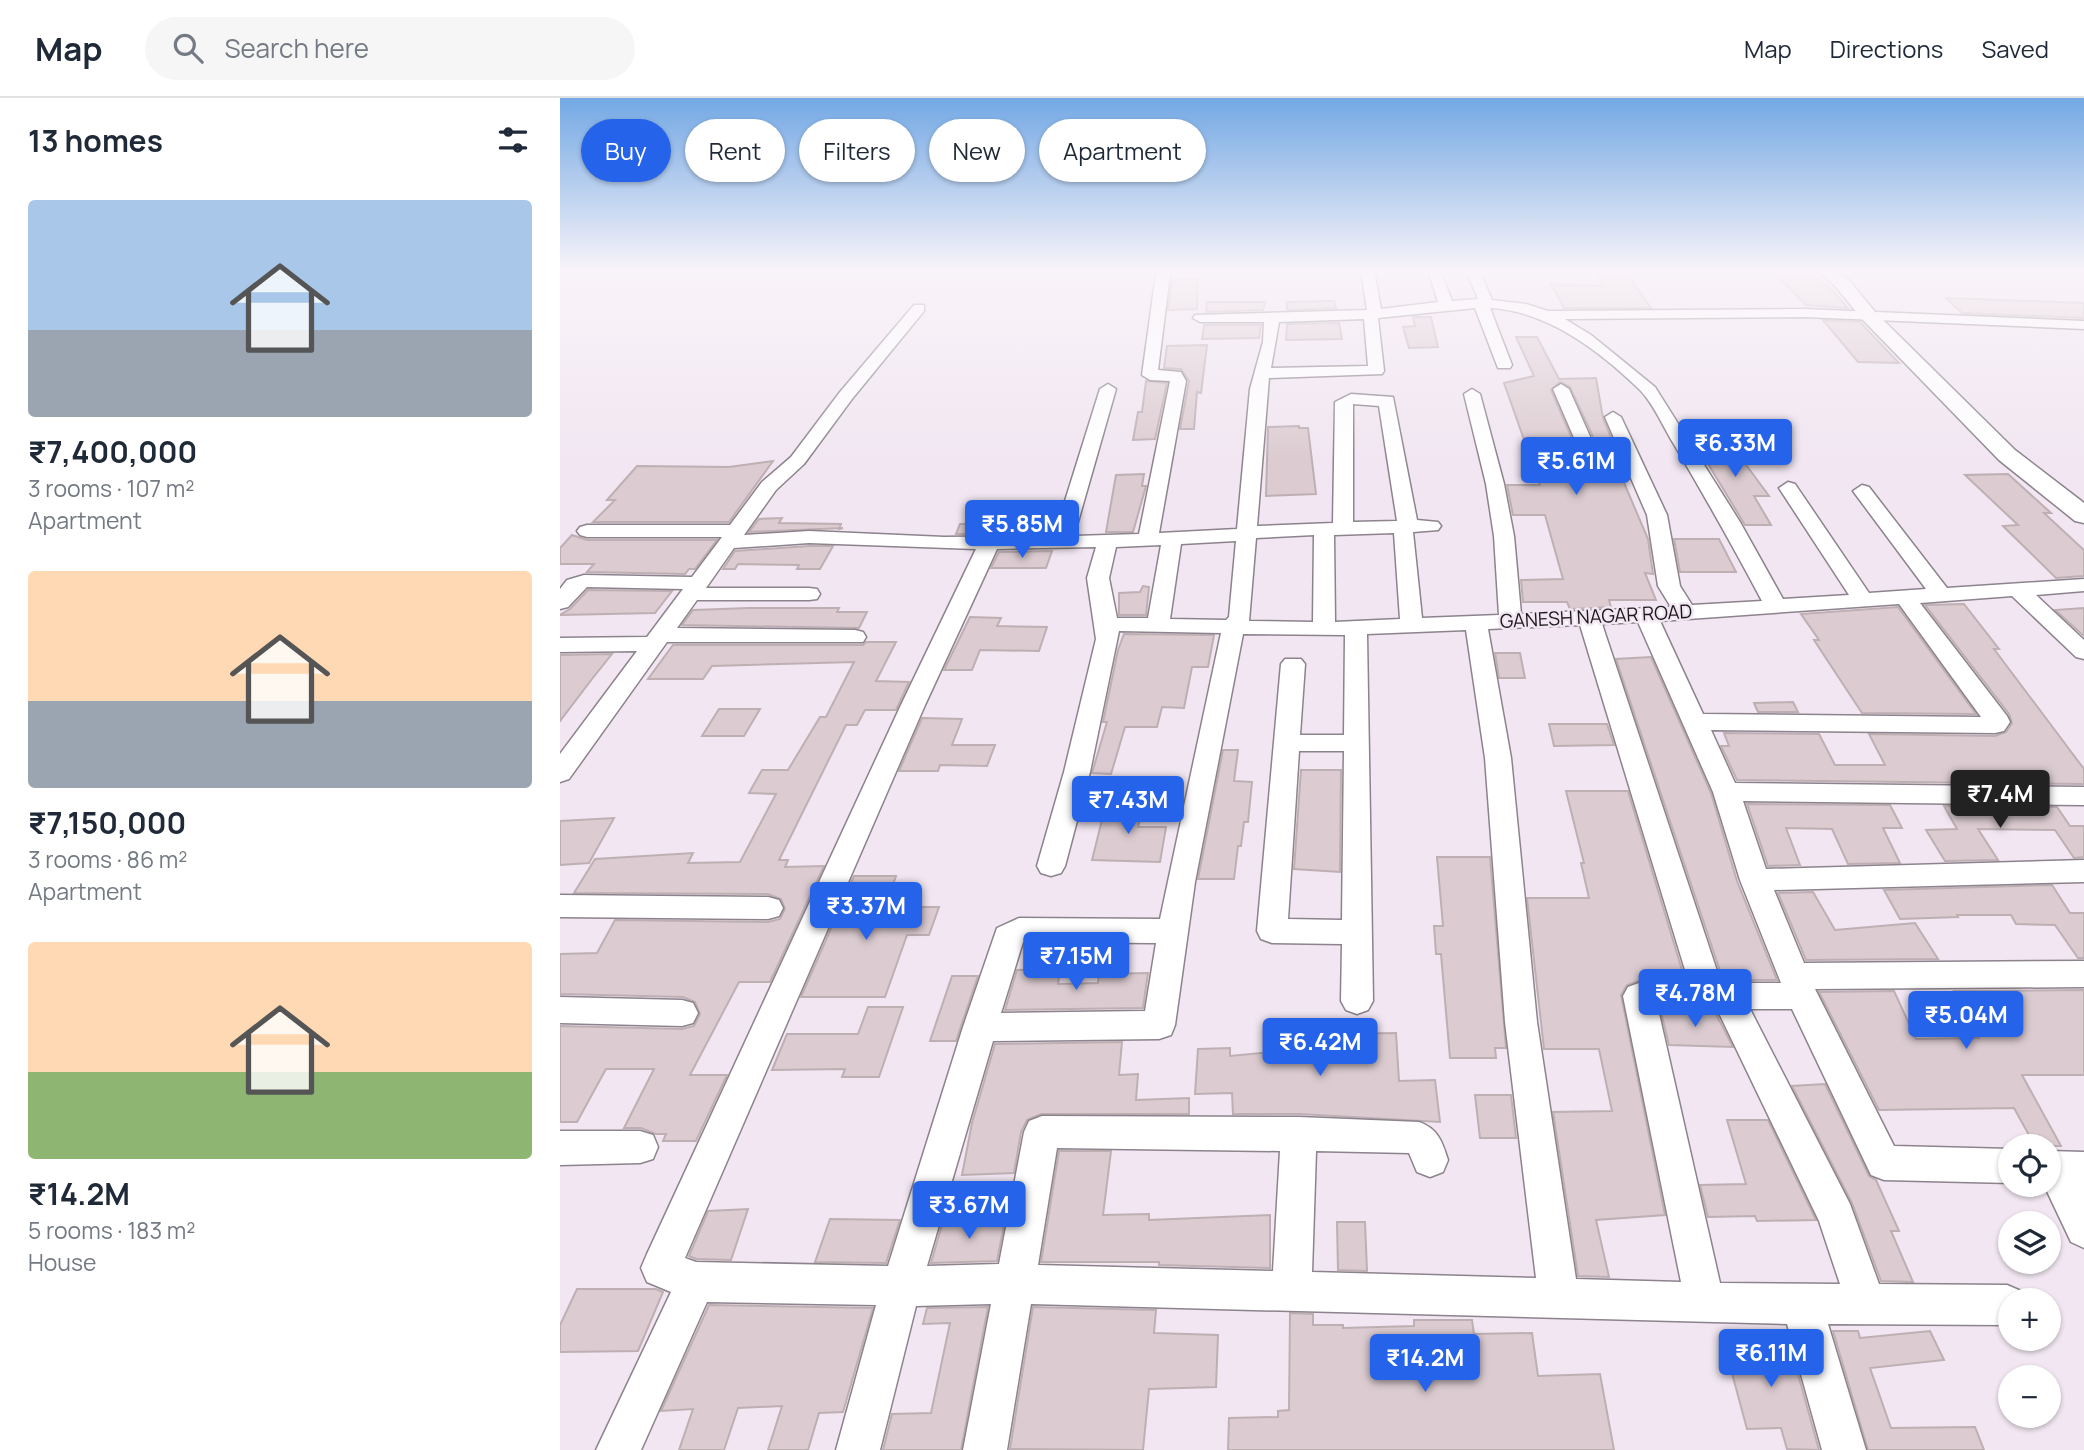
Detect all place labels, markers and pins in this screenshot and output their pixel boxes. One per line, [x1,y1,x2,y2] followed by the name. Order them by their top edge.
[1678,420,1792,479] pin: ₹6.33M
[1519,438,1633,497] pin: ₹5.61M
[965,500,1079,560] pin: ₹5.85M
[1951,770,2049,830] pin: ₹7.4M
[1071,776,1185,836] pin: ₹7.43M
[809,882,923,942] pin: ₹3.37M
[1019,932,1133,992] pin: ₹7.15M
[1638,970,1752,1029] pin: ₹4.78M
[1909,992,2023,1051] pin: ₹5.04M
[1263,1018,1377,1078] pin: ₹6.42M
[912,1182,1026,1241] pin: ₹3.67M
[1714,1330,1828,1389] pin: ₹6.11M
[1368,1334,1482,1394] pin: ₹14.2M

